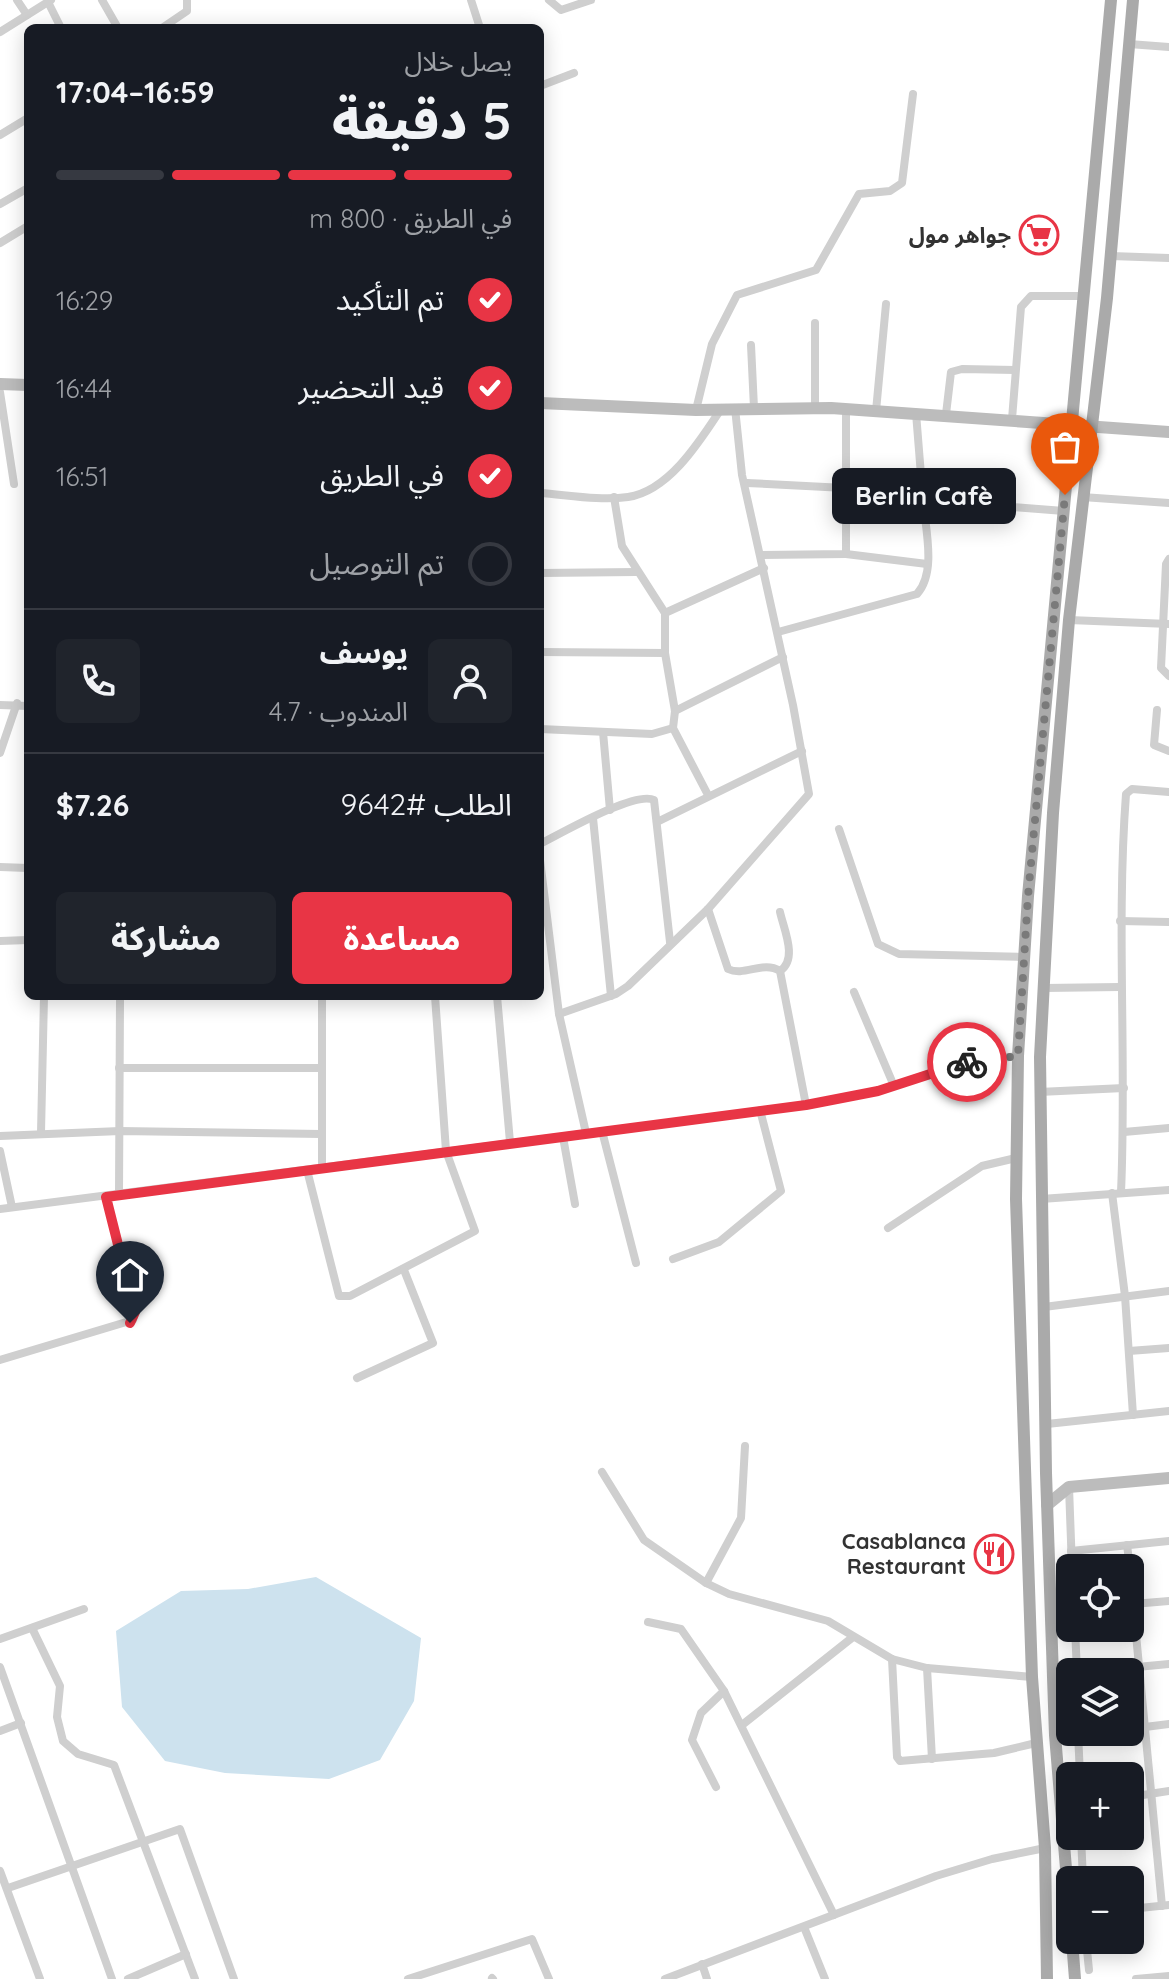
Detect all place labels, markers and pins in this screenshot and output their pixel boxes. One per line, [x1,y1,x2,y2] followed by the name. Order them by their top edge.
[1018,214,1060,256] supermarket icon: جواهر مول
[909,221,1011,249] place label: جواهر مول
[1031,413,1099,495] pin
[833,467,1017,523] callout: Berlin Cafè
[96,1241,164,1323] pin
[842,1527,966,1580] place label: Casablanca Restaurant
[973,1533,1015,1575] restaurant icon: Casablanca Restaurant

